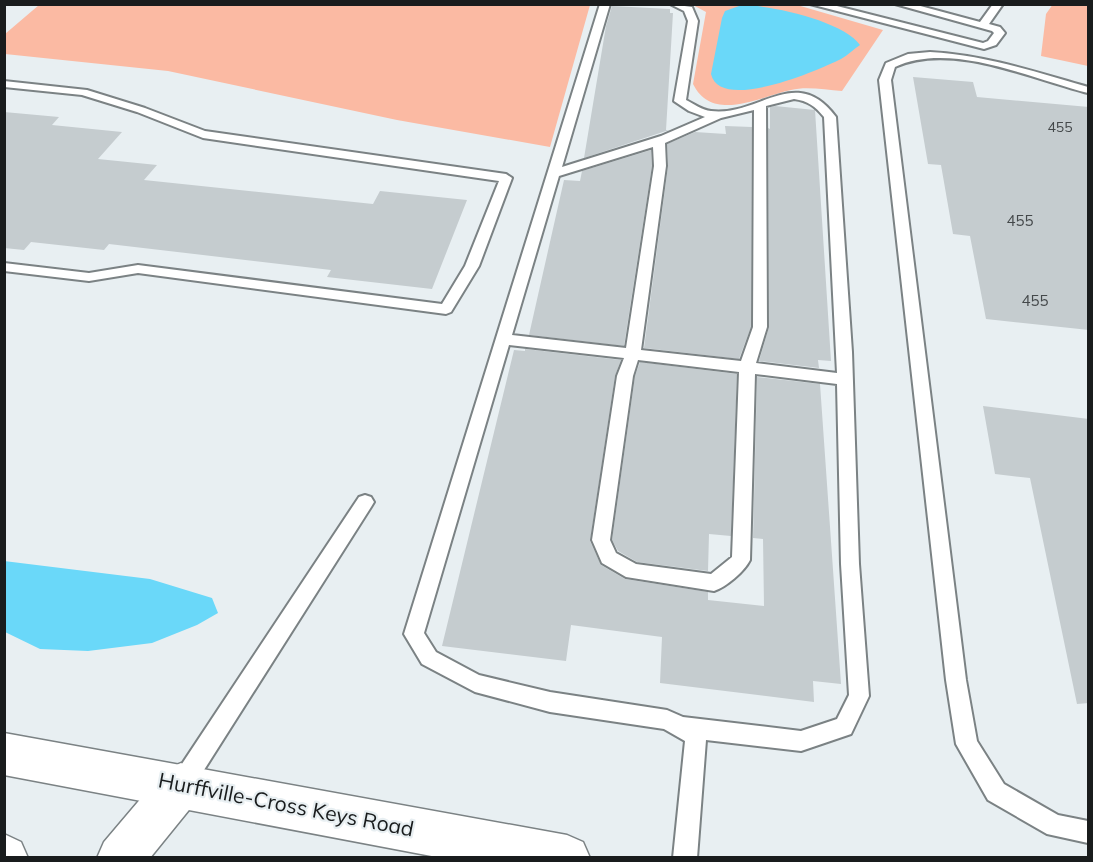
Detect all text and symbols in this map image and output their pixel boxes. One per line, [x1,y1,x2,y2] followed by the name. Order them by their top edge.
[1047,118,1073,136] house number: 455
[1006,211,1034,230] house number: 455
[1021,291,1049,310] house number: 455
[156,766,416,842] street label: Hurffville-Cross Keys Road

